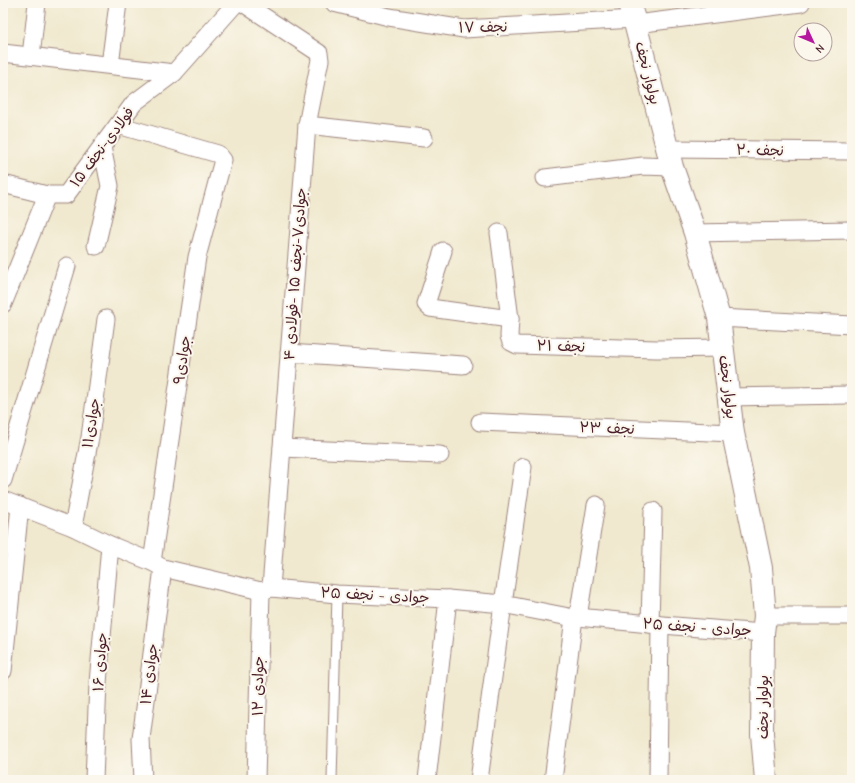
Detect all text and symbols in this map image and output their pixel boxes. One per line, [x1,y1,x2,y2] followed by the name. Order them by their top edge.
[458,18,508,36] street label: نجف ۱۷
[793,22,833,62] north arrow
[631,40,665,107] street label: بولوار نجف
[813,41,827,56] text: N
[66,103,138,191] street label: فولادی-نجف ۱۵
[736,141,784,159] street label: نجف ۲۰
[280,187,310,361] street label: جوادی۷-نجف ۱۵ -فولادی ۴
[170,334,194,386] street label: جوادی۹
[536,336,586,356] street label: نجف ۲۱
[714,354,741,420] street label: بولوار نجف
[78,397,104,449] street label: جوادی۱۱
[579,418,635,438] street label: نجف ۲۳
[320,583,430,607] street label: جوادی - نجف ۲۵
[642,614,752,640] street label: جوادی - نجف ۲۵
[89,632,111,692] street label: جوادی ۱۶
[136,642,162,706] street label: جوادی ۱۴
[248,656,268,716] street label: جوادی ۱۲
[754,675,773,739] street label: بولوار نجف

